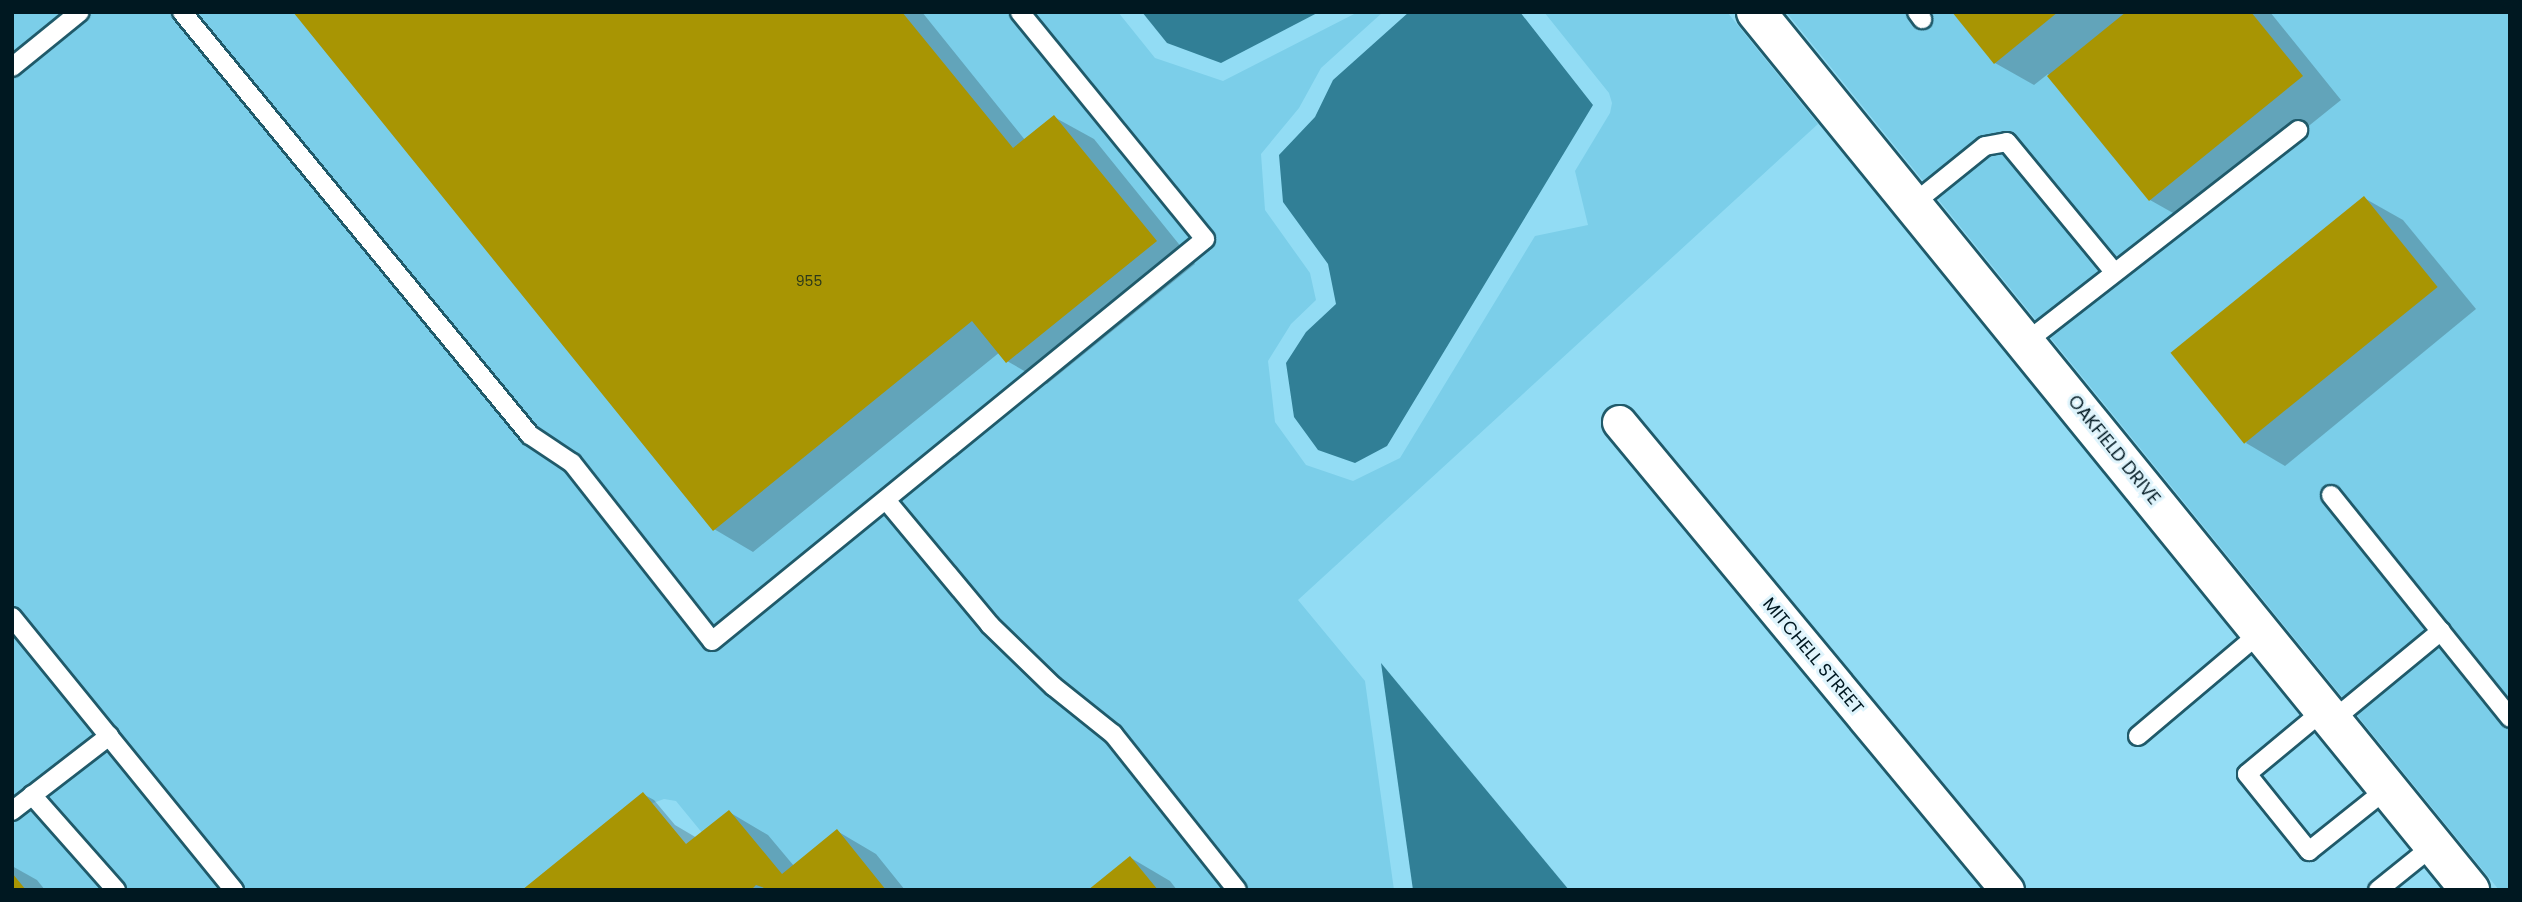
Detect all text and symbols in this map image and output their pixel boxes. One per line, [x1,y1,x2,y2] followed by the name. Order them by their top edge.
[796,273,822,289] house number: 955
[2063,391,2165,509] street label: OAKFIELD DRIVE
[1758,593,1868,719] street label: MITCHELL STREET

